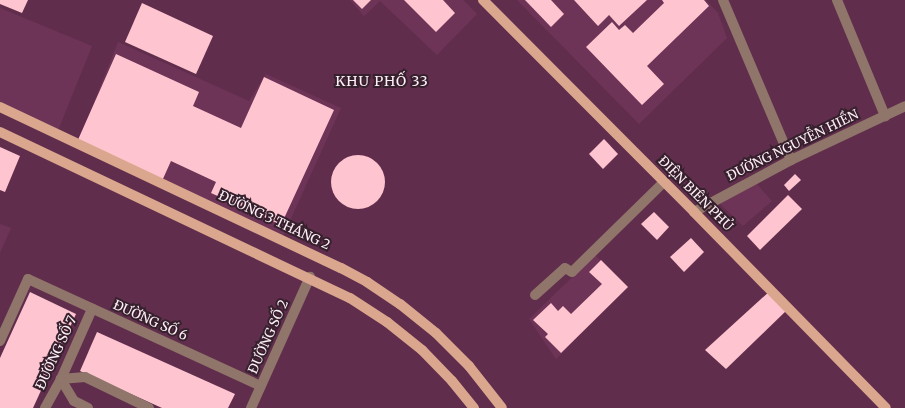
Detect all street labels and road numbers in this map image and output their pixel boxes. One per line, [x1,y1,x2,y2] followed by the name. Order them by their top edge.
[725,107,861,185] street label: ĐƯỜNG NGUYỄN HIỀN
[655,154,735,234] street label: ĐIỆN BIÊN PHỦ
[216,188,332,254] street label: ĐƯỜNG 3 THÁNG 2
[246,297,292,377] street label: ĐƯỜNG SỐ 2
[110,298,190,344] street label: ĐƯỜNG SỐ 6
[33,314,81,392] street label: ĐƯỜNG SỐ 7

